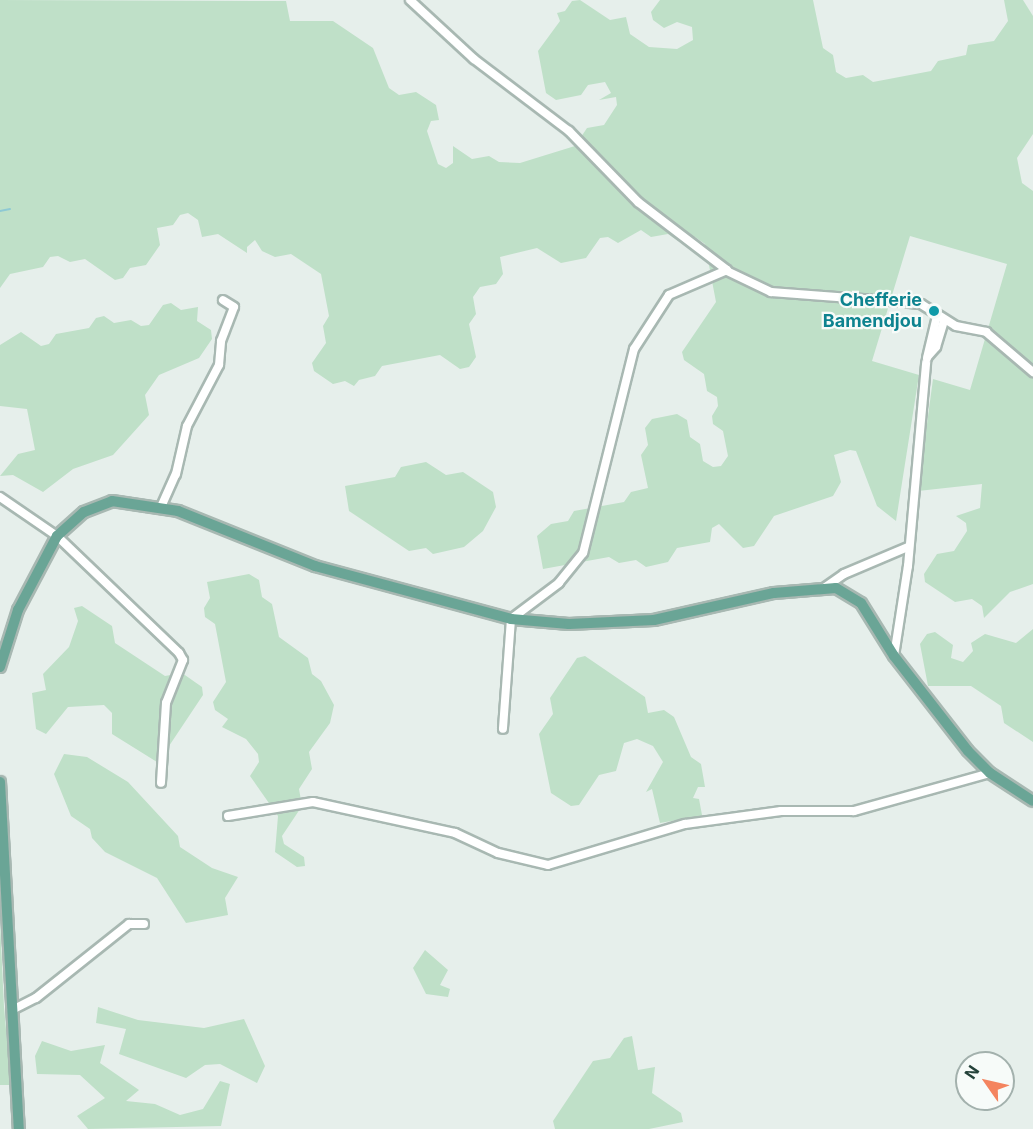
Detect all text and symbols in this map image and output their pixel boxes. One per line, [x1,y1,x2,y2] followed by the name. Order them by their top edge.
[823,290,922,332] place label: Chefferie Bamendjou
[927,304,941,318] marker: Chefferie Bamendjou
[955,1051,1015,1111] north arrow
[960,1061,983,1083] text: N

